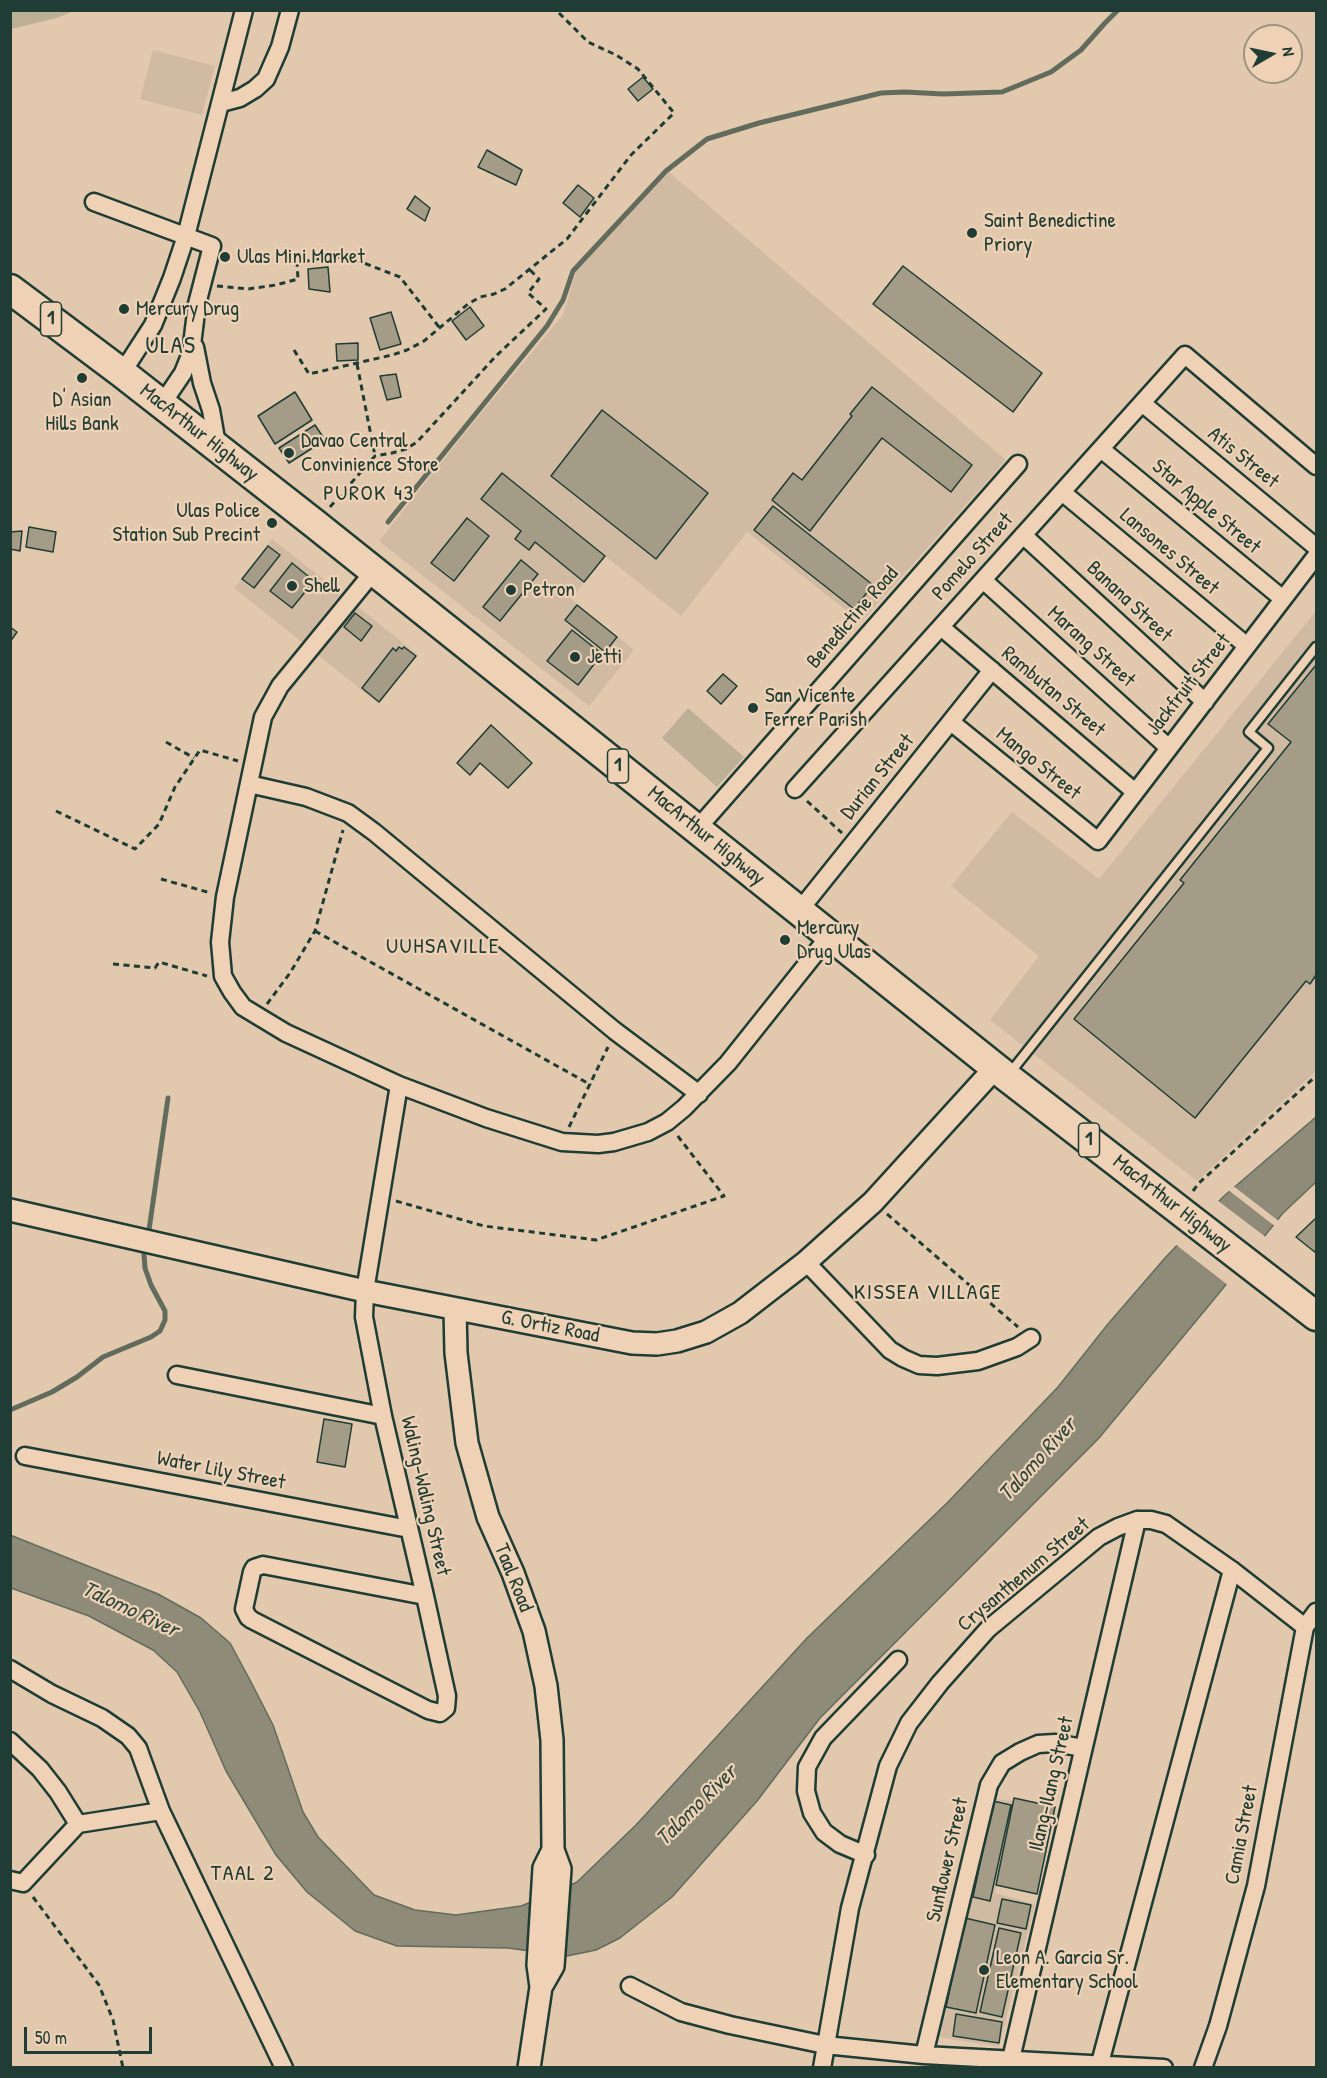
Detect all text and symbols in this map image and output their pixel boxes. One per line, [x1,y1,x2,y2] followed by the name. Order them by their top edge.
[1243,24,1303,84] north arrow
[1277,46,1300,57] text: N
[984,208,1116,258] place label: Saint Benedictine Priory
[965,226,979,240] marker: Saint Benedictine Priory
[237,244,365,270] place label: Ulas Mini Market
[218,250,232,264] marker: Ulas Mini Market
[136,296,239,322] place label: Mercury Drug
[40,302,62,336] road number: 1
[117,302,131,316] marker: Mercury Drug
[146,333,196,361] district label: ULAS
[75,371,89,385] marker: D' Asian Hills Bank
[134,379,264,487] street label: MacArthur Highway
[45,387,119,437] place label: D' Asian Hills Bank
[1202,422,1284,494] street label: Atis Street
[301,428,439,478] place label: Davao Central Convinience Store
[282,446,296,460] marker: Davao Central Convinience Store
[1147,454,1265,560] street label: Star Apple Street
[323,481,415,507] district label: PUROK 43
[113,498,260,548] place label: Ulas Police Station Sub Precint
[1114,503,1224,601] street label: Lansones Street
[927,508,1019,606] street label: Pomelo Street
[265,516,279,530] marker: Ulas Police Station Sub Precint
[1081,556,1177,648] street label: Banana Street
[802,562,904,674] street label: Benedictine Road
[304,573,340,599] place label: Shell
[523,577,575,603] place label: Petron
[285,579,299,593] marker: Shell
[504,583,518,597] marker: Petron
[1042,601,1140,693] street label: Marang Street
[1141,629,1237,741] street label: Jackfruit Street
[996,641,1110,743] street label: Rambutan Street
[587,644,622,670] place label: Jetti
[568,650,582,664] marker: Jetti
[765,683,867,733] place label: San Vicente Ferrer Parish
[746,701,760,715] marker: San Vicente Ferrer Parish
[991,722,1085,806] street label: Mango Street
[836,729,920,825] street label: Durian Street
[608,749,628,783] road number: 1
[642,781,770,891] street label: MacArthur Highway
[797,915,871,965] place label: Mercury Drug Ulas
[778,933,792,947] marker: Mercury Drug Ulas
[386,934,500,960] district label: UUHSAVILLE
[1078,1123,1100,1157] road number: 1
[1107,1150,1237,1258] street label: MacArthur Highway
[854,1280,1002,1306] district label: KISSEA VILLAGE
[499,1305,601,1349] street label: G. Ortiz Road
[994,1413,1082,1507] water label: Talomo River
[394,1414,456,1578] street label: Waling-Waling Street
[155,1446,287,1496] street label: Water Lily Street
[953,1512,1095,1638] street label: Crysanthenum Street
[488,1540,538,1616] street label: Taal Road
[78,1576,182,1644] water label: Talomo River
[1024,1714,1080,1854] street label: Ilang-Ilang Street
[651,1760,743,1852] water label: Talomo River
[1220,1783,1264,1887] street label: Camia Street
[921,1795,975,1925] street label: Sunflower Street
[211,1861,275,1887] district label: TAAL 2
[996,1945,1138,1995] place label: Leon A. Garcia Sr. Elementary School
[977,1963,991,1977] marker: Leon A. Garcia Sr. Elementary School
[27,2015,154,2053] scale bar
[35,2025,67,2050] text: 50 m

